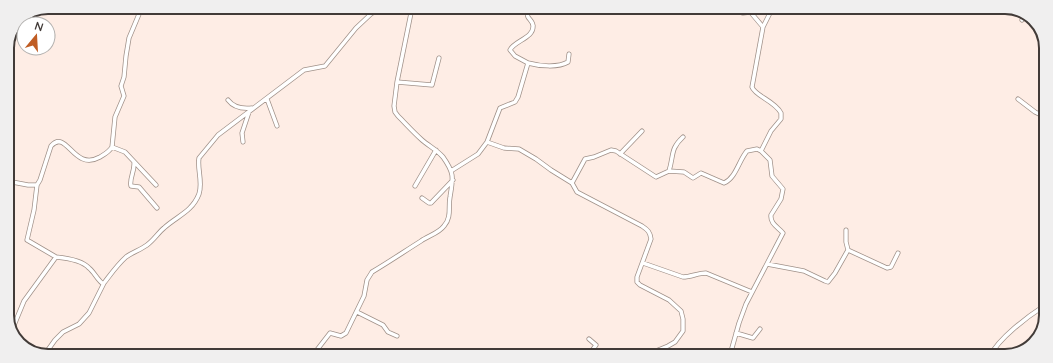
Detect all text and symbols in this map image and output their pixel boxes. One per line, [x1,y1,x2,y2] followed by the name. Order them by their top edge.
[16,16,56,56] north arrow
[33,19,45,34] text: N

